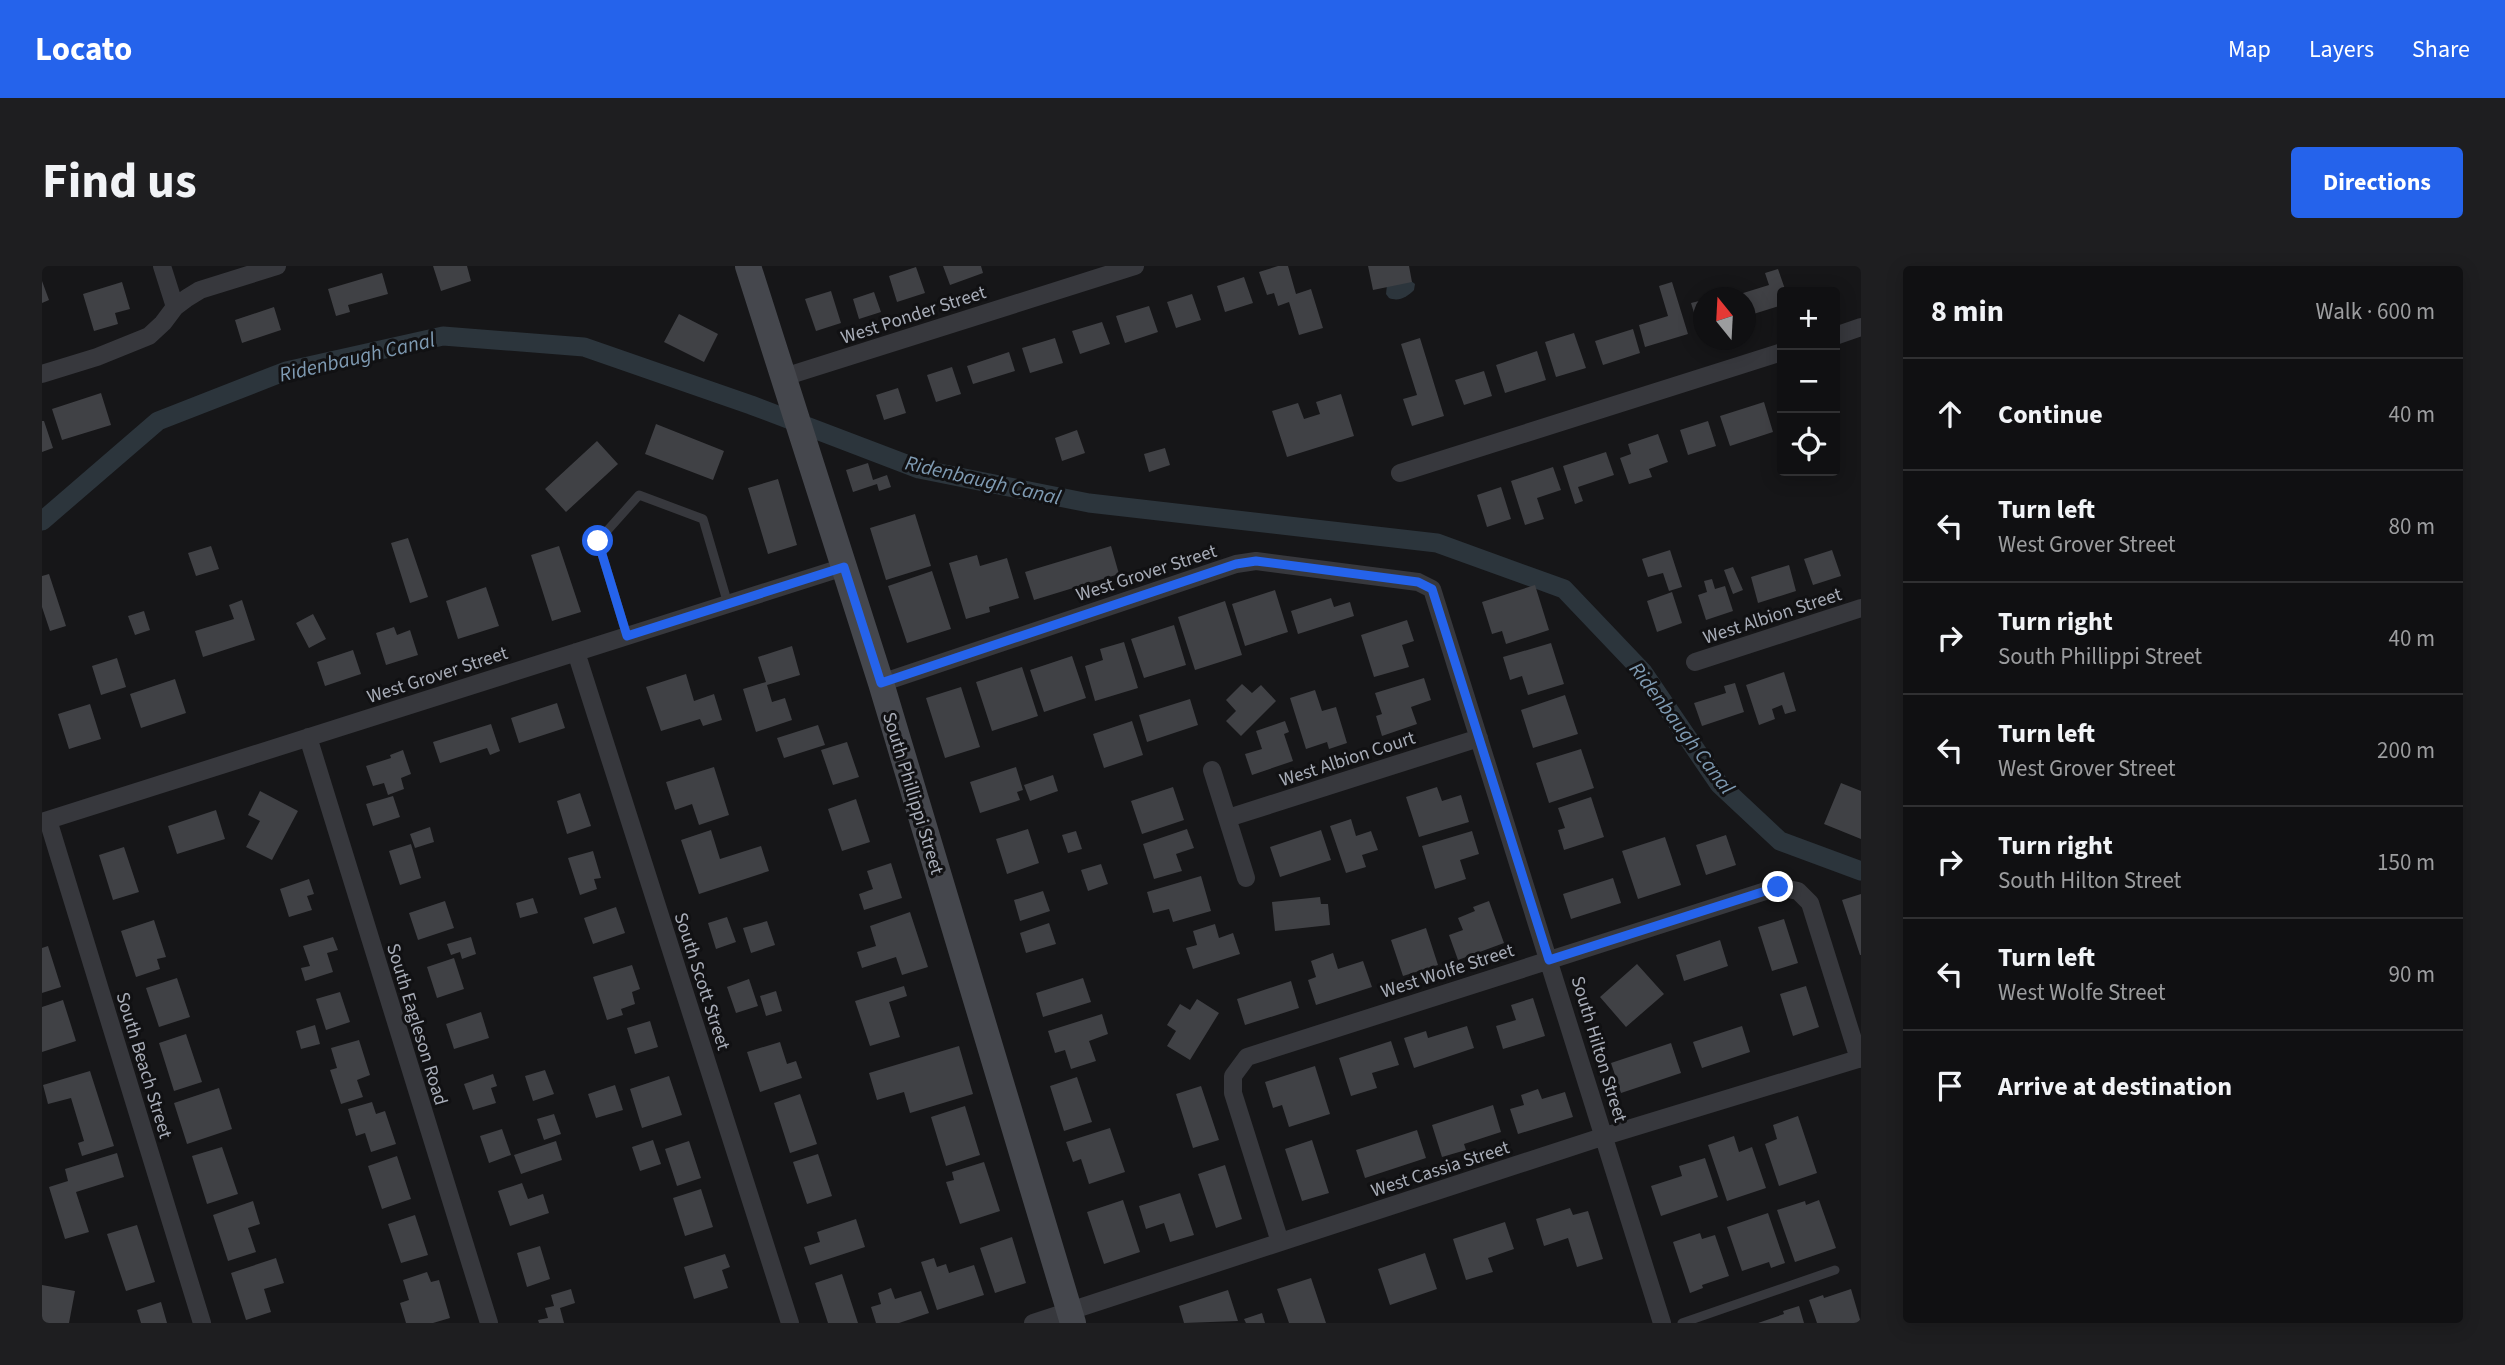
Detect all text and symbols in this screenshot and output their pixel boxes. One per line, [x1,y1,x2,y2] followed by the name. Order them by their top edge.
[35,26,132,73] text: Locato
[2228,32,2271,67] text: Map
[2309,32,2374,67] text: Layers
[2412,32,2470,67] text: Share
[42,147,197,217] text: Find us
[2291,147,2463,218] button: Directions
[837,279,990,352] street label: West Ponder Street
[1693,287,1756,350] north arrow
[1777,287,1840,476] map controls
[1777,287,1840,350] button: +
[1931,290,2004,333] text: 8 min
[2316,295,2435,328] text: Walk · 600 m
[276,324,439,390] water label: Ridenbaugh Canal
[1777,350,1840,413] button: −
[1931,395,1969,433] icon: ahead
[1998,396,2103,433] text: Continue
[2388,398,2435,431] text: 40 m
[1777,413,1840,476] button: locate
[902,447,1065,513] water label: Ridenbaugh Canal
[1998,491,2095,528] text: Turn left
[1931,507,1969,545] icon: left
[2388,510,2435,543] text: 80 m
[582,525,613,556] route start
[1998,528,2176,561] text: West Grover Street
[1073,538,1221,609] street label: West Grover Street
[1700,581,1846,652] street label: West Albion Street
[1998,603,2113,640] text: Turn right
[1931,619,1969,657] icon: right
[2388,622,2435,655] text: 40 m
[364,640,512,711] street label: West Grover Street
[1998,640,2202,673] text: South Phillippi Street
[1622,655,1742,801] water label: Ridenbaugh Canal
[875,709,950,879] street label: South Phillippi Street
[1998,715,2095,752] text: Turn left
[1276,725,1419,794] street label: West Albion Court
[1931,731,1969,769] icon: left
[2377,734,2435,767] text: 200 m
[1998,752,2176,785] text: West Grover Street
[1998,827,2113,864] text: Turn right
[1931,843,1969,881] icon: right
[2377,846,2435,879] text: 150 m
[1998,864,2181,897] text: South Hilton Street
[1762,871,1793,902] route end
[667,909,737,1054] street label: South Scott Street
[1377,937,1518,1006] street label: West Wolfe Street
[1998,939,2095,976] text: Turn left
[379,940,454,1109] street label: South Eagleson Road
[1931,955,1969,993] icon: left
[2388,958,2435,991] text: 90 m
[1564,973,1634,1126] street label: South Hilton Street
[1998,976,2166,1009] text: West Wolfe Street
[108,989,179,1142] street label: South Beach Street
[1931,1067,1969,1105] icon: arrive
[1998,1068,2232,1105] text: Arrive at destination
[1368,1134,1514,1205] street label: West Cassia Street

